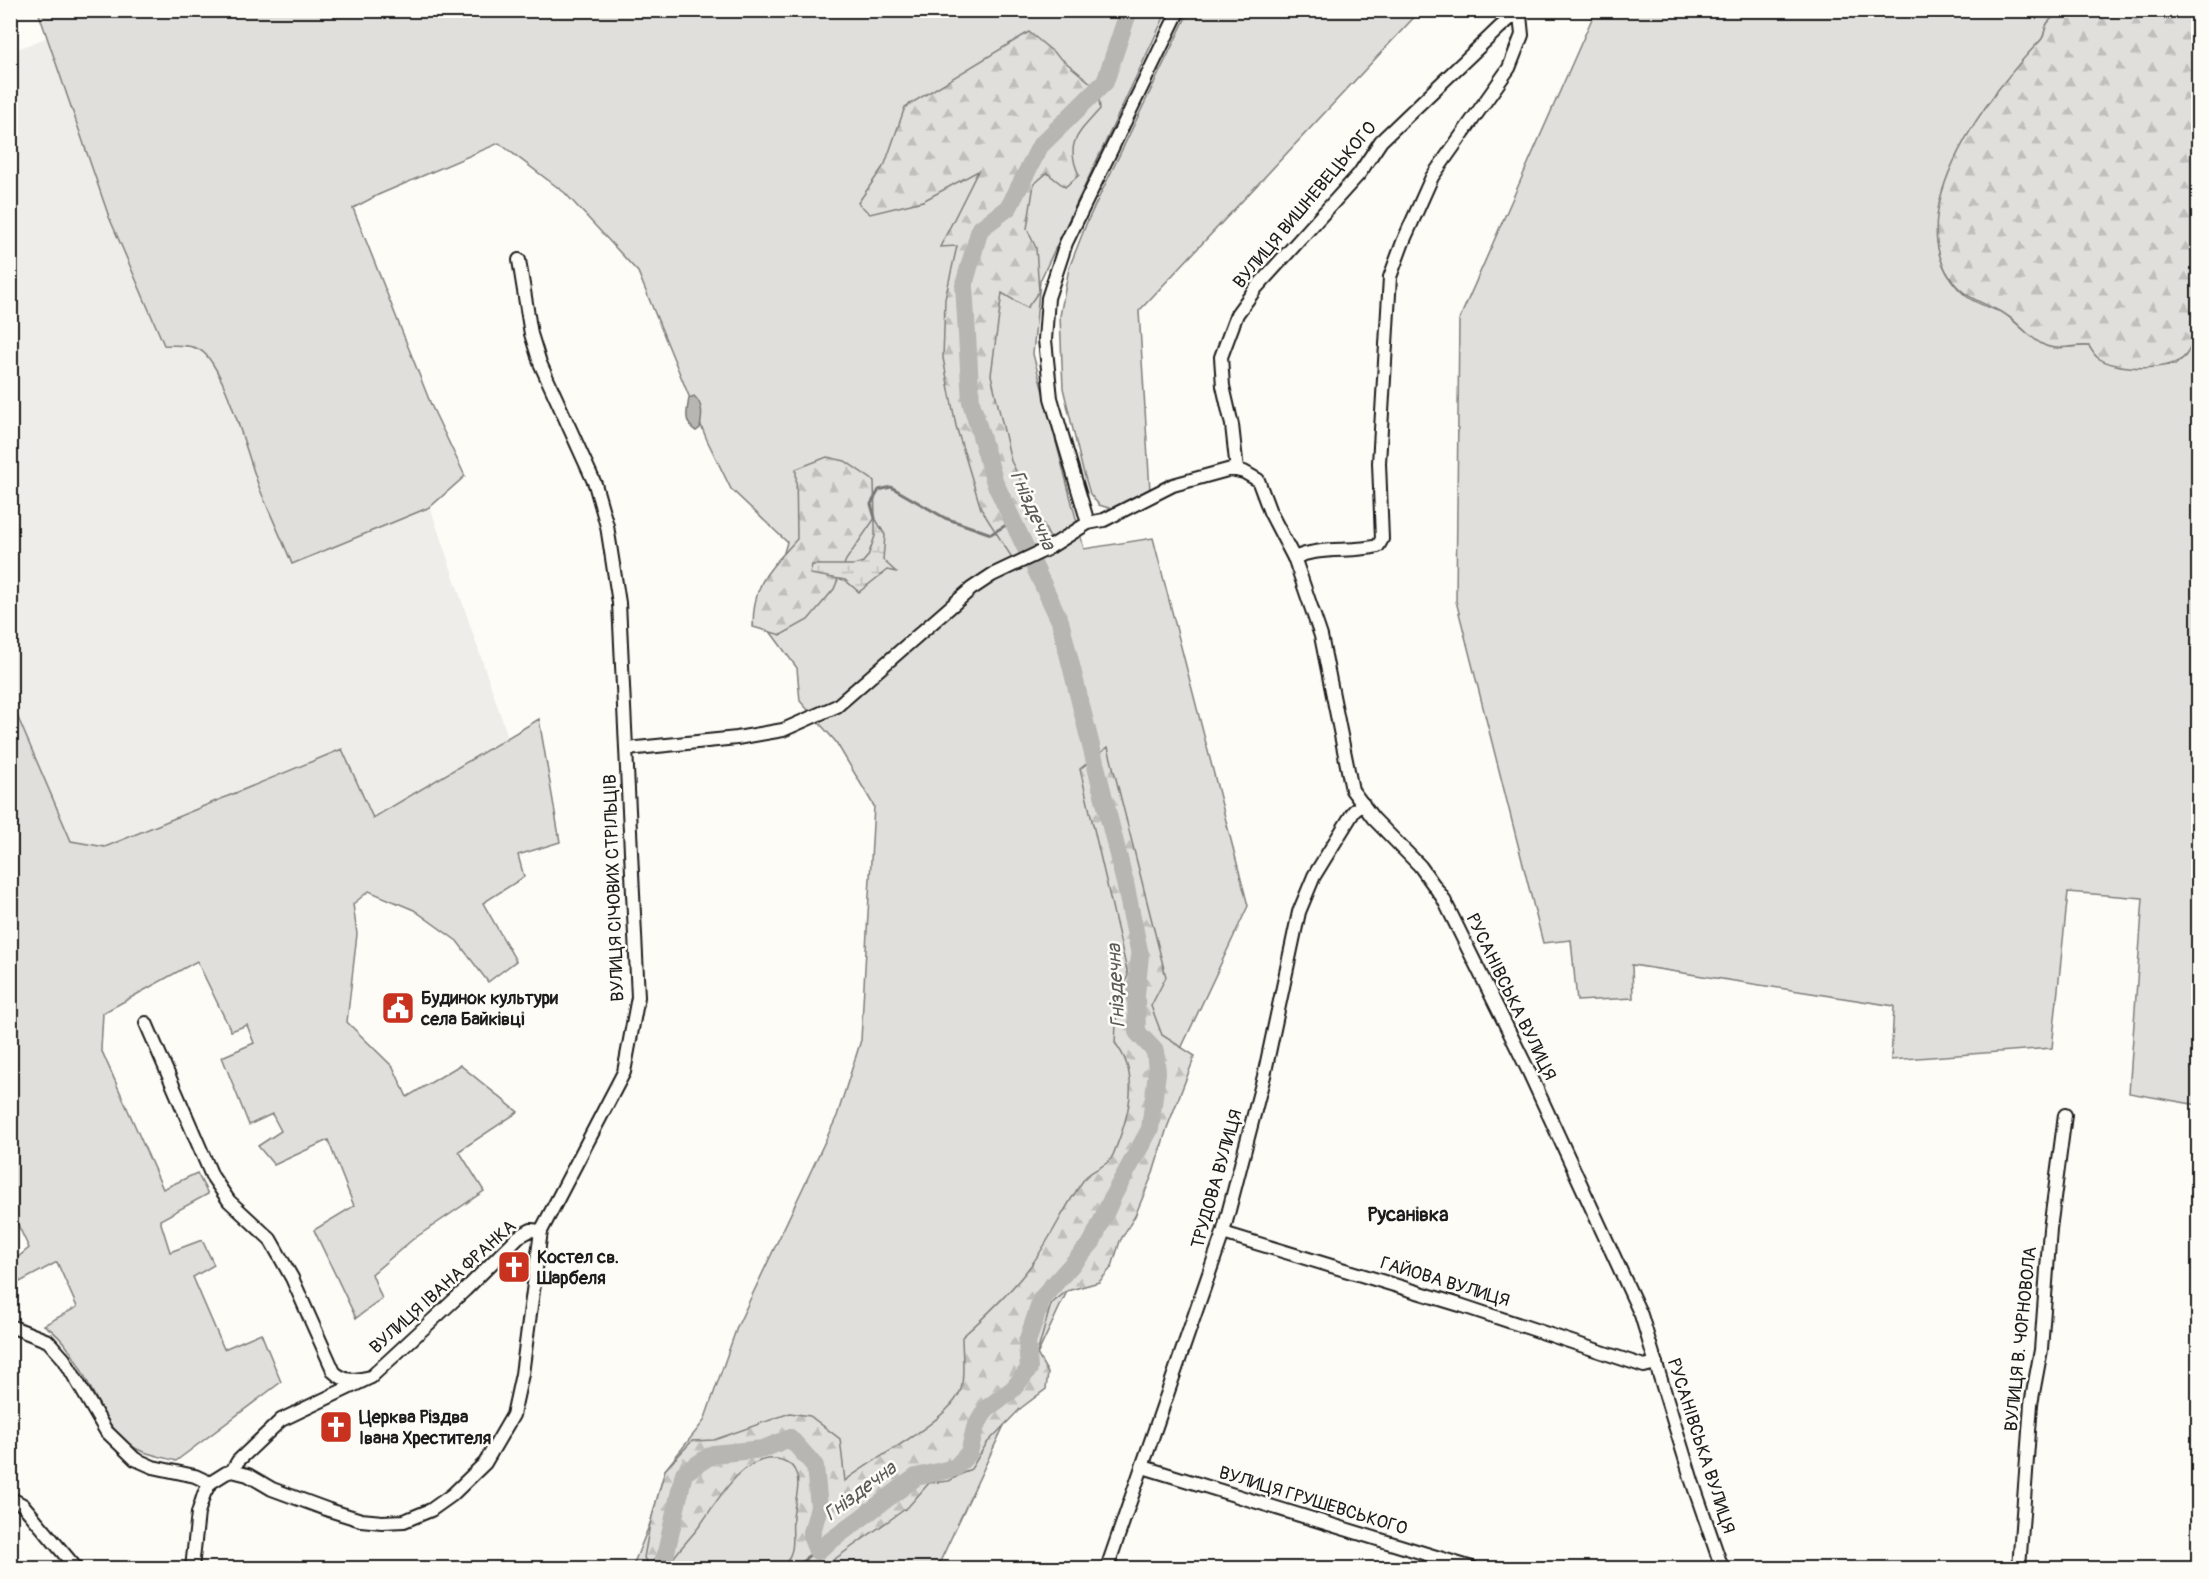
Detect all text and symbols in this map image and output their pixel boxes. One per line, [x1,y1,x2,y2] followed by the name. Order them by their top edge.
[1228,117,1382,293] street label: ВУЛИЦЯ ВИШНЕВЕЦЬКОГО
[1004,467,1062,555] water label: Гніздечна
[599,774,629,1002] street label: ВУЛИЦЯ СІЧОВИХ СТРІЛЬЦІВ
[1461,910,1561,1084] street label: РУСАНІВСЬКА ВУЛИЦЯ
[1101,942,1131,1029] water label: Гніздечна
[420,987,558,1031] place label: Будинок культури села Байківці
[380,990,416,1026] public building icon: Будинок культури села Байківці
[1186,1107,1248,1251] street label: ТРУДОВА ВУЛИЦЯ
[1368,1202,1448,1227] district label: Русанівка
[365,1215,521,1359] street label: ВУЛИЦЯ ІВАНА ФРАНКА
[2000,1245,2042,1433] street label: ВУЛИЦЯ В. ЧОРНОВОЛА
[536,1246,619,1290] place label: Костел св. Шарбеля
[496,1249,532,1285] church icon: Костел св. Шарбеля
[1378,1251,1512,1313] street label: ГАЙОВА ВУЛИЦЯ
[1662,1356,1740,1536] street label: РУСАНІВСЬКА ВУЛИЦЯ
[359,1406,491,1450] place label: Церква Різдва Івана Хрестителя
[318,1409,354,1445] church icon: Церква Різдва Івана Хрестителя
[819,1455,902,1526] water label: Гніздечна
[1216,1461,1410,1541] street label: ВУЛИЦЯ ГРУШЕВСЬКОГО

